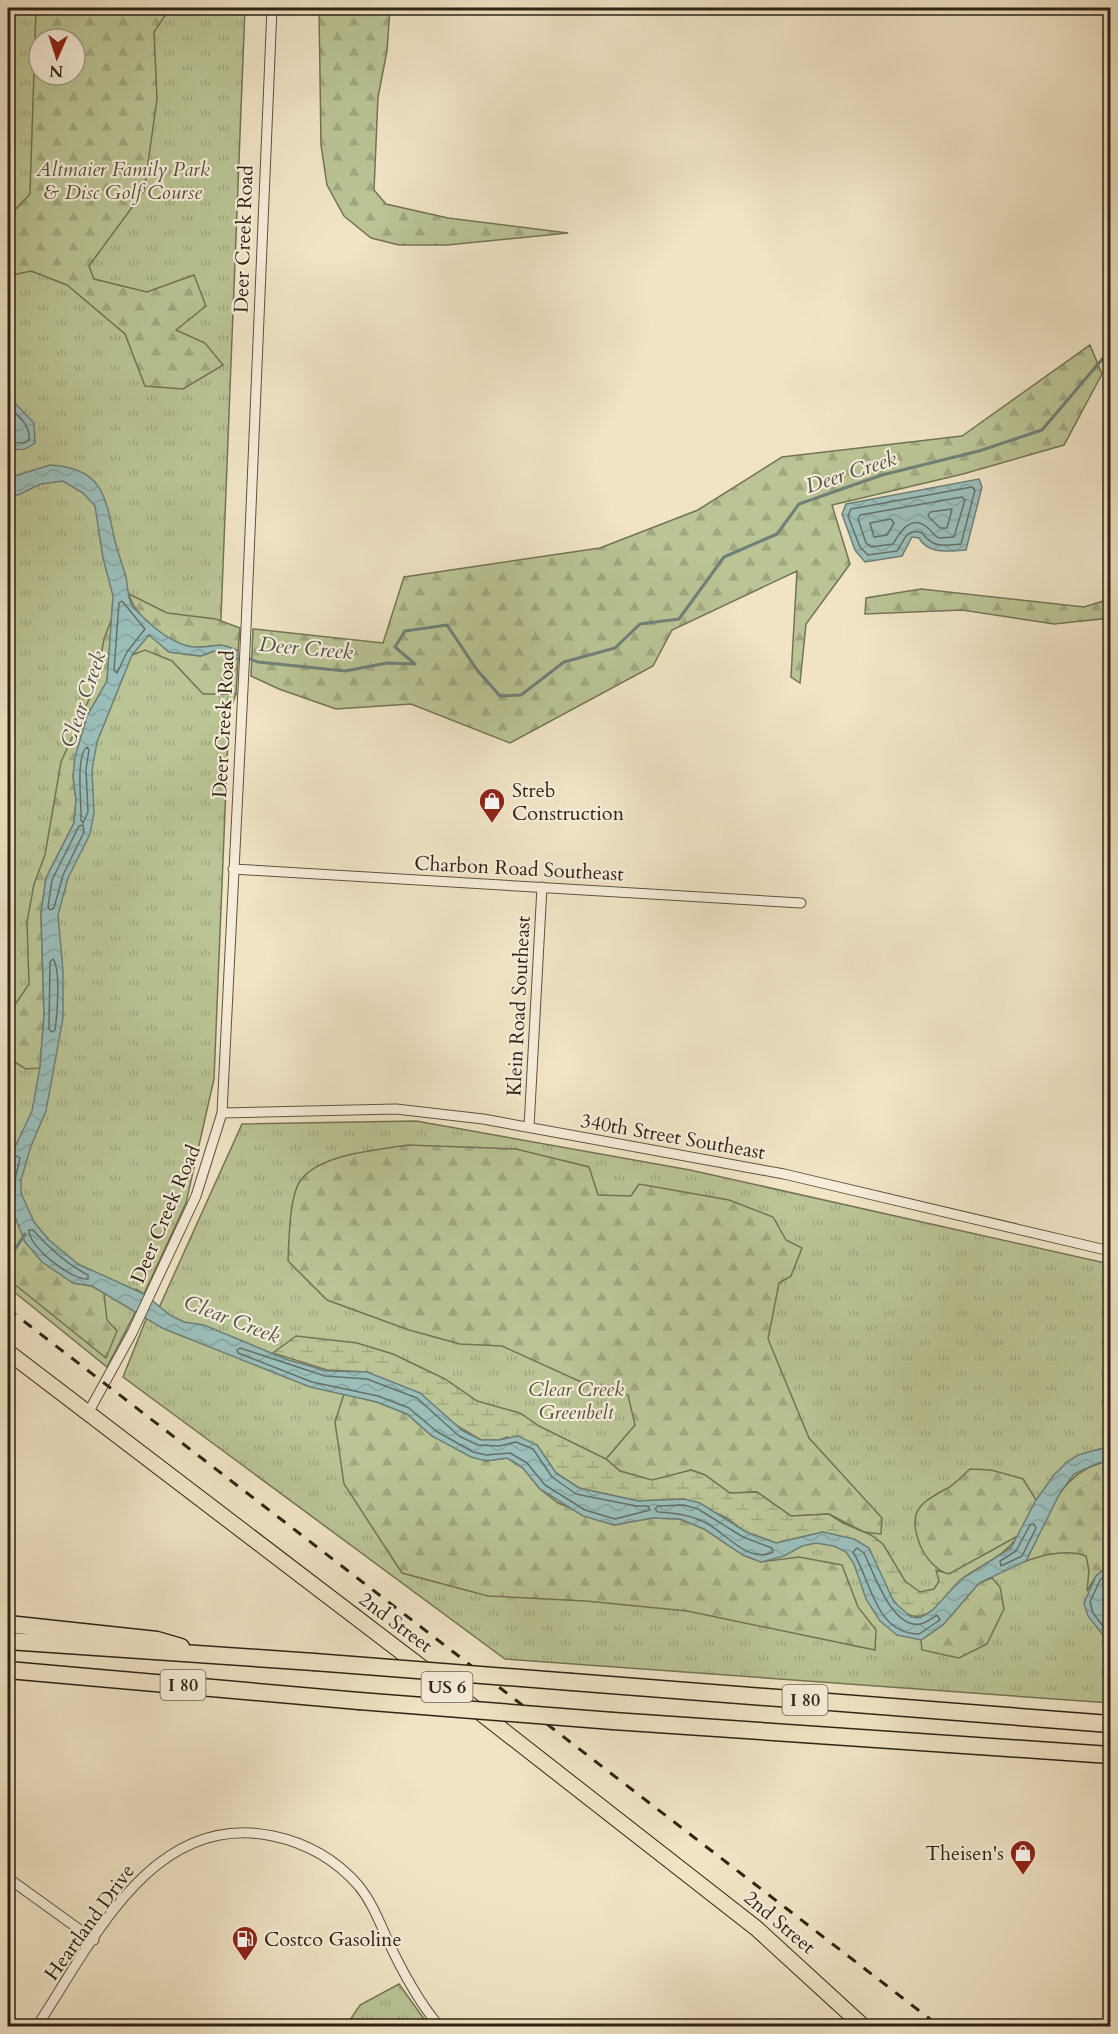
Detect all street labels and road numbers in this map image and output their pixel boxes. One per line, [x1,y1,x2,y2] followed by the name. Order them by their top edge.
[227,164,260,313] street label: Deer Creek Road
[206,649,241,799] street label: Deer Creek Road
[414,850,625,888] street label: Charbon Road Southeast
[500,914,537,1097] street label: Klein Road Southeast
[579,1107,768,1166] street label: 340th Street Southeast
[124,1141,207,1288] street label: Deer Creek Road
[353,1586,439,1659] street label: 2nd Street
[160,1670,206,1700] road number: I 80
[422,1672,472,1702] road number: US 6
[782,1685,828,1715] road number: I 80
[38,1859,141,1986] street label: Heartland Drive
[738,1884,822,1961] street label: 2nd Street

